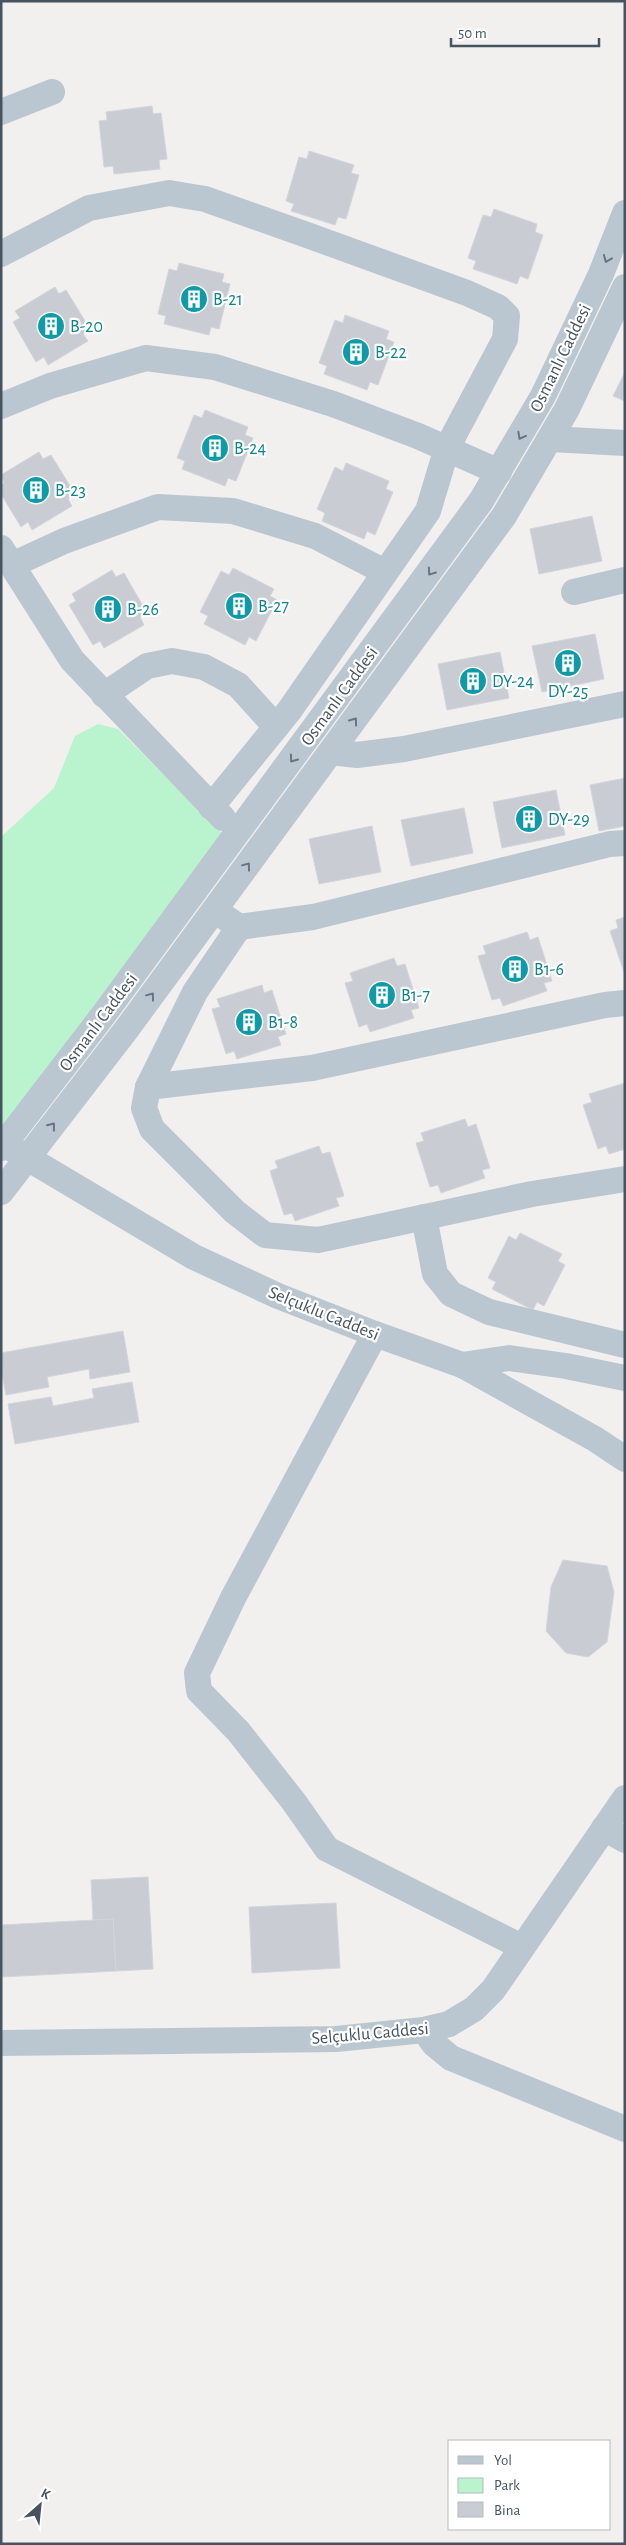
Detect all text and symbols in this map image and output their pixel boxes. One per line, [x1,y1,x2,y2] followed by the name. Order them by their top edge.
[451,15,598,47] scale bar
[458,26,487,41] text: 50 m
[603,254,613,263] one-way arrow
[179,284,209,314] building icon: B-21
[213,291,243,309] place label: B-21
[527,302,595,415] street label: Osmanlı Caddesi
[36,311,66,341] building icon: B-20
[70,318,103,336] place label: B-20
[341,337,371,367] building icon: B-22
[375,344,407,362] place label: B-22
[517,431,527,440] one-way arrow
[200,433,230,463] building icon: B-24
[234,440,266,458] place label: B-24
[21,475,51,505] building icon: B-23
[55,482,86,500] place label: B-23
[428,566,437,575] one-way arrow
[224,591,254,621] building icon: B-27
[93,594,123,624] building icon: B-26
[258,598,289,616] place label: B-27
[127,601,159,619] place label: B-26
[298,644,382,749] street label: Osmanlı Caddesi
[553,648,583,678] building icon: DY-25
[458,666,488,696] building icon: DY-24
[492,673,534,691] place label: DY-24
[548,683,588,701] place label: DY-25
[349,718,357,727] one-way arrow
[290,753,299,763] one-way arrow
[514,804,544,834] building icon: DY-29
[548,811,590,829] place label: DY-29
[242,863,250,872] one-way arrow
[500,954,530,984] building icon: B1-6
[534,961,564,979] place label: B1-6
[56,970,141,1075] street label: Osmanlı Caddesi
[367,980,397,1010] building icon: B1-7
[401,987,430,1005] place label: B1-7
[145,992,154,1002] one-way arrow
[234,1007,264,1037] building icon: B1-8
[268,1014,298,1032] place label: B1-8
[47,1123,55,1132] one-way arrow
[266,1284,381,1344] street label: Selçuklu Caddesi
[311,2020,429,2048] street label: Selçuklu Caddesi
[448,2440,611,2530] legend
[494,2453,512,2468] text: Yol
[494,2478,520,2493] text: Park
[15,2480,65,2530] north arrow
[39,2486,53,2503] text: K
[494,2503,520,2518] text: Bina

